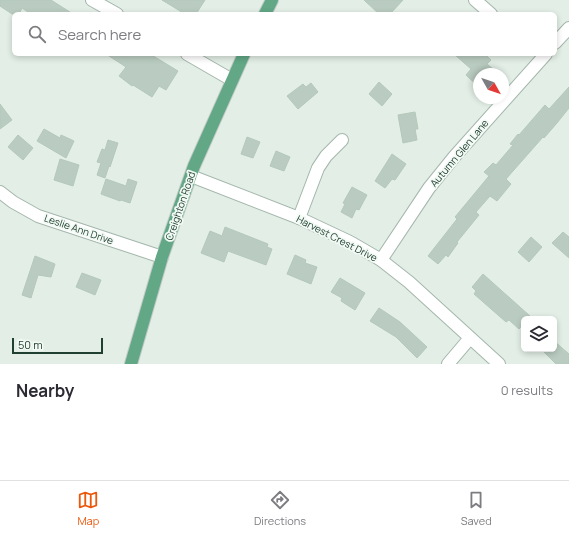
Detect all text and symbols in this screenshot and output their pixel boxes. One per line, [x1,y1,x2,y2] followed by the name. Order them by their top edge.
[12,12,557,56] search box
[26,23,48,45] icon: search
[58,24,141,45] text: Search here
[473,68,509,104] north arrow
[427,116,491,190] street label: Autumn Glen Lane
[162,170,198,242] street label: Creighton Road
[43,211,116,247] street label: Leslie Ann Drive
[294,212,380,265] street label: Harvest Crest Drive
[521,316,557,352] map controls
[521,316,557,352] button: layers
[12,336,103,355] scale bar
[18,337,43,352] text: 50 m
[16,379,74,402] text: Nearby
[501,381,553,399] text: 0 results
[77,489,99,528] tab: Map
[254,489,306,528] tab: Directions
[461,489,492,528] tab: Saved

